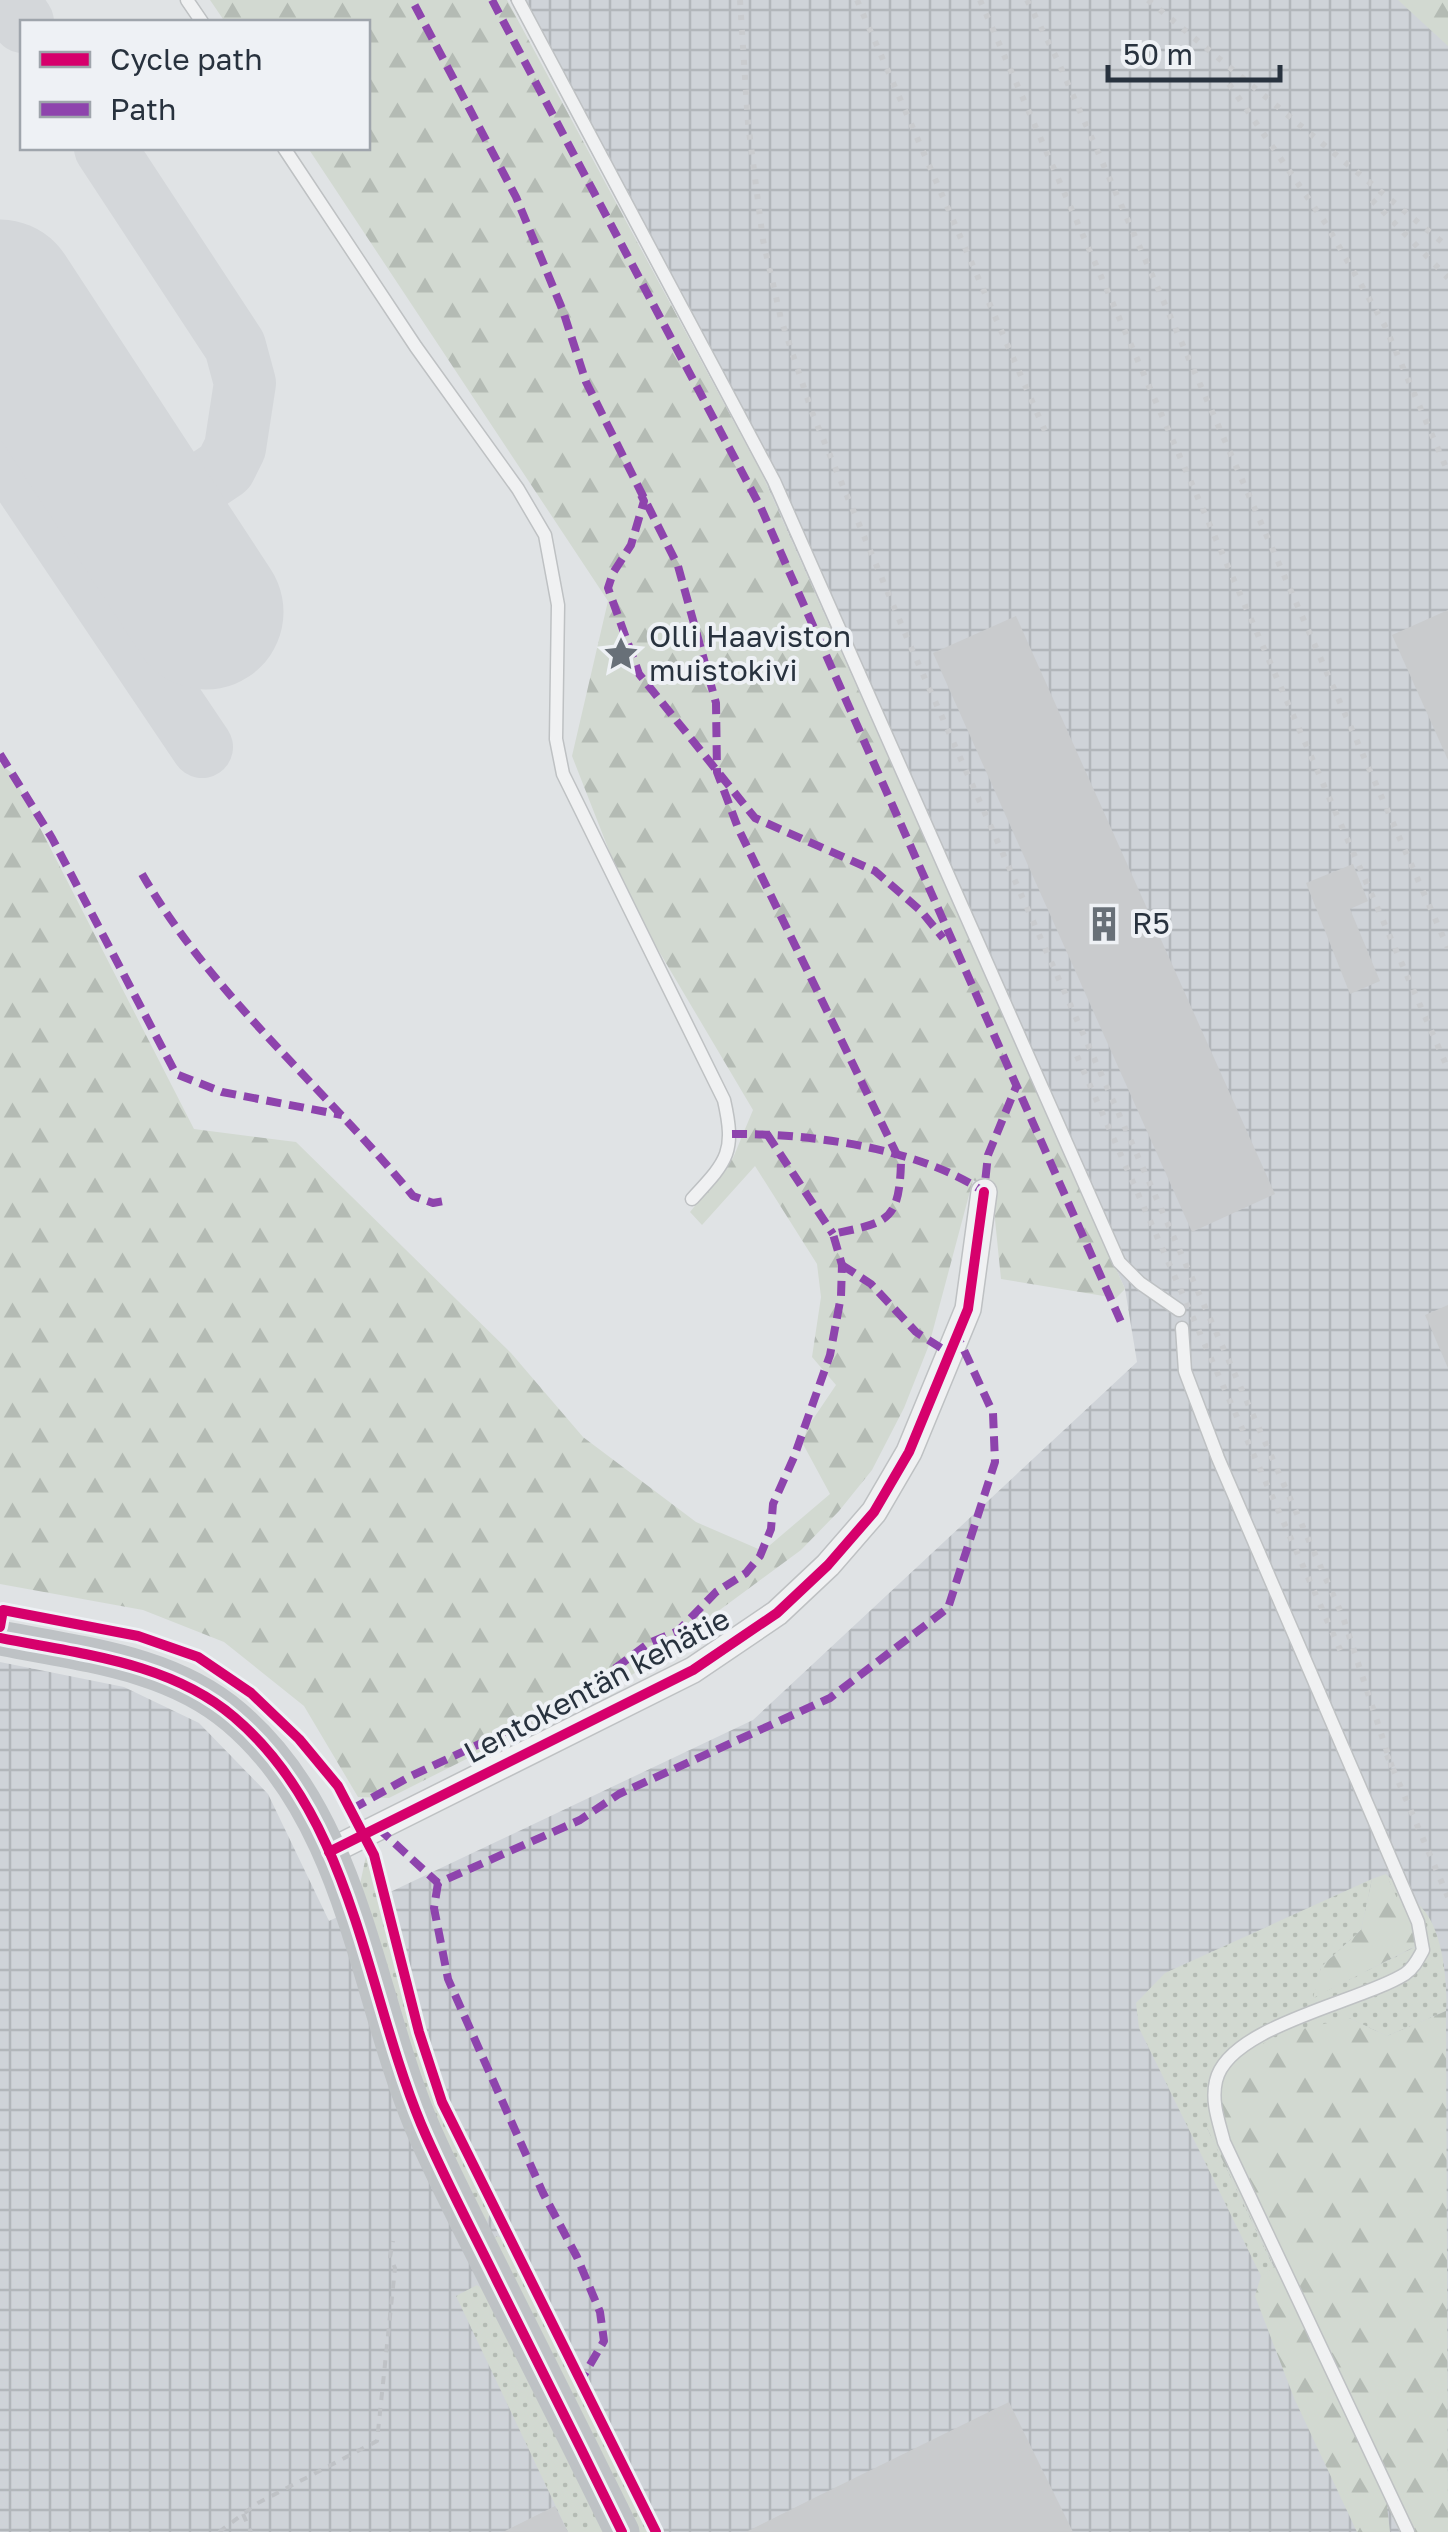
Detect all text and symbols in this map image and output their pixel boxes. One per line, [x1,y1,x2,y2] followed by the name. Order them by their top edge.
[20,20,370,150] legend
[1108,20,1280,82] scale bar
[1123,36,1193,72] text: 50 m
[110,41,263,77] text: Cycle path
[110,91,176,127] text: Path
[649,618,851,688] place label: Olli Haaviston muistokivi
[602,635,640,673] place icon: Olli Haaviston muistokivi
[1085,905,1123,943] building icon: R5
[1132,905,1170,941] place label: R5
[458,1600,735,1770] street label: Lentokentän kehätie

